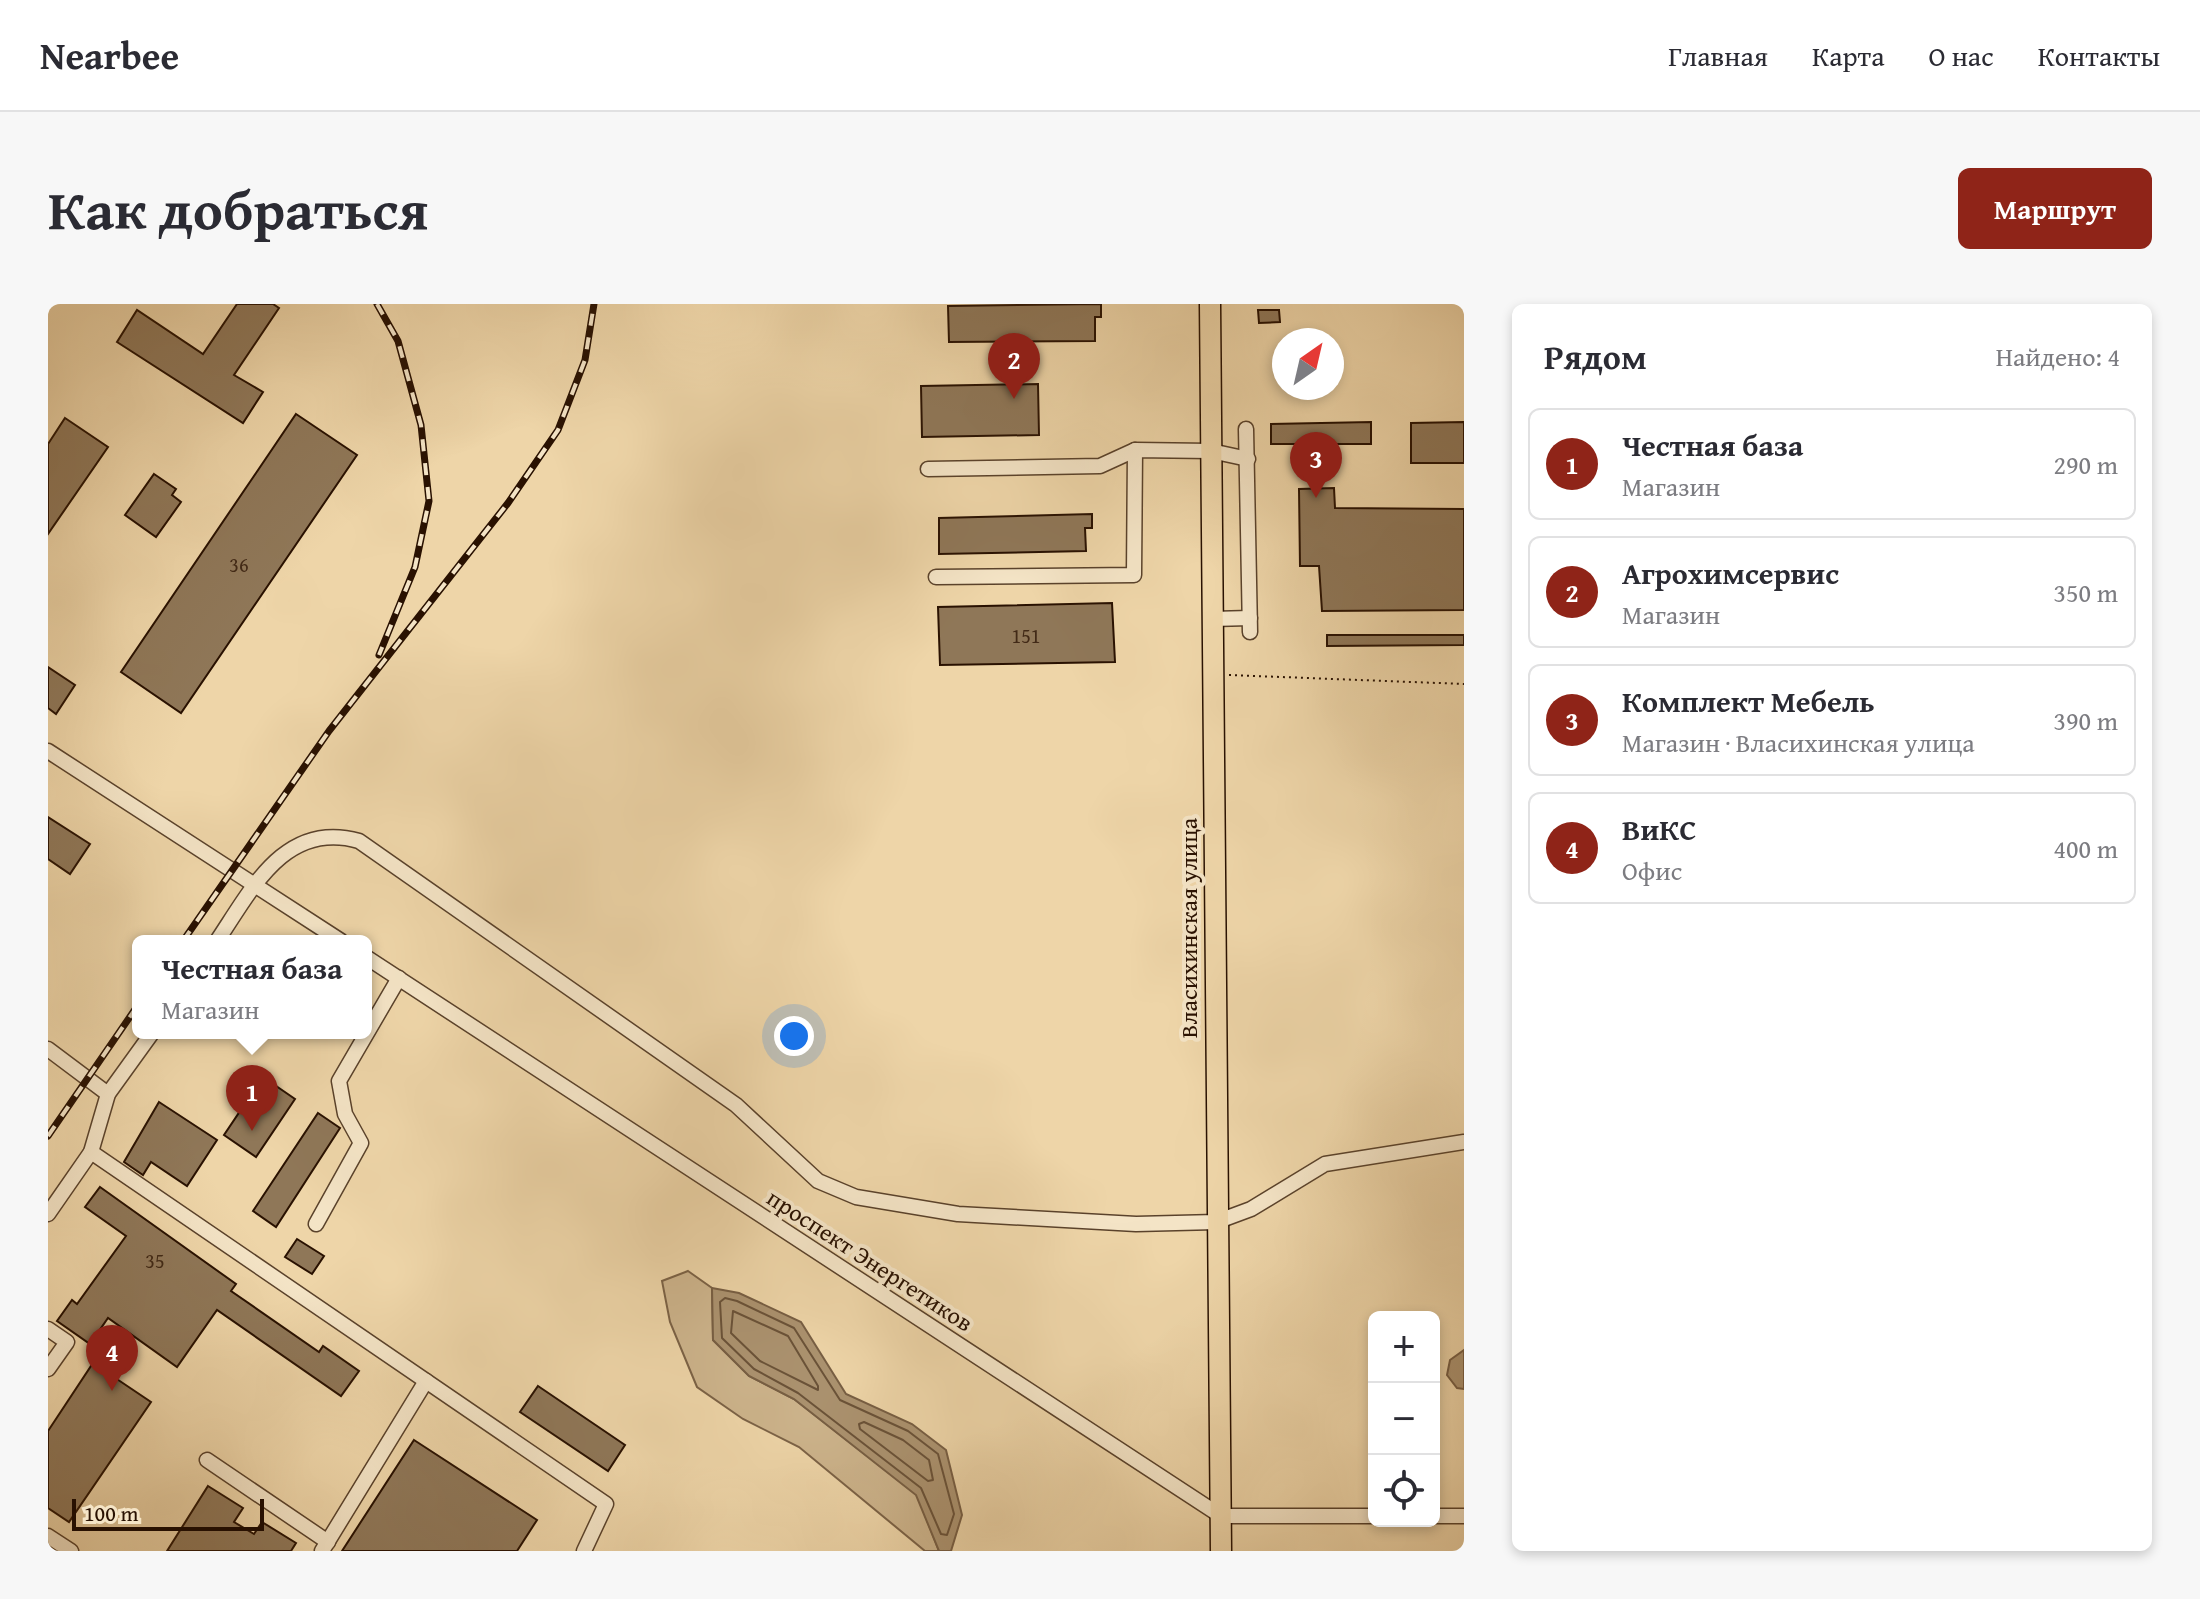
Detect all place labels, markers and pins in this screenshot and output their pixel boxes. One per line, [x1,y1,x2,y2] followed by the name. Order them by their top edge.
[988,333,1040,399] pin: 2
[1290,432,1342,498] pin: 3
[226,1065,278,1131] pin: 1
[86,1325,138,1391] pin: 4

